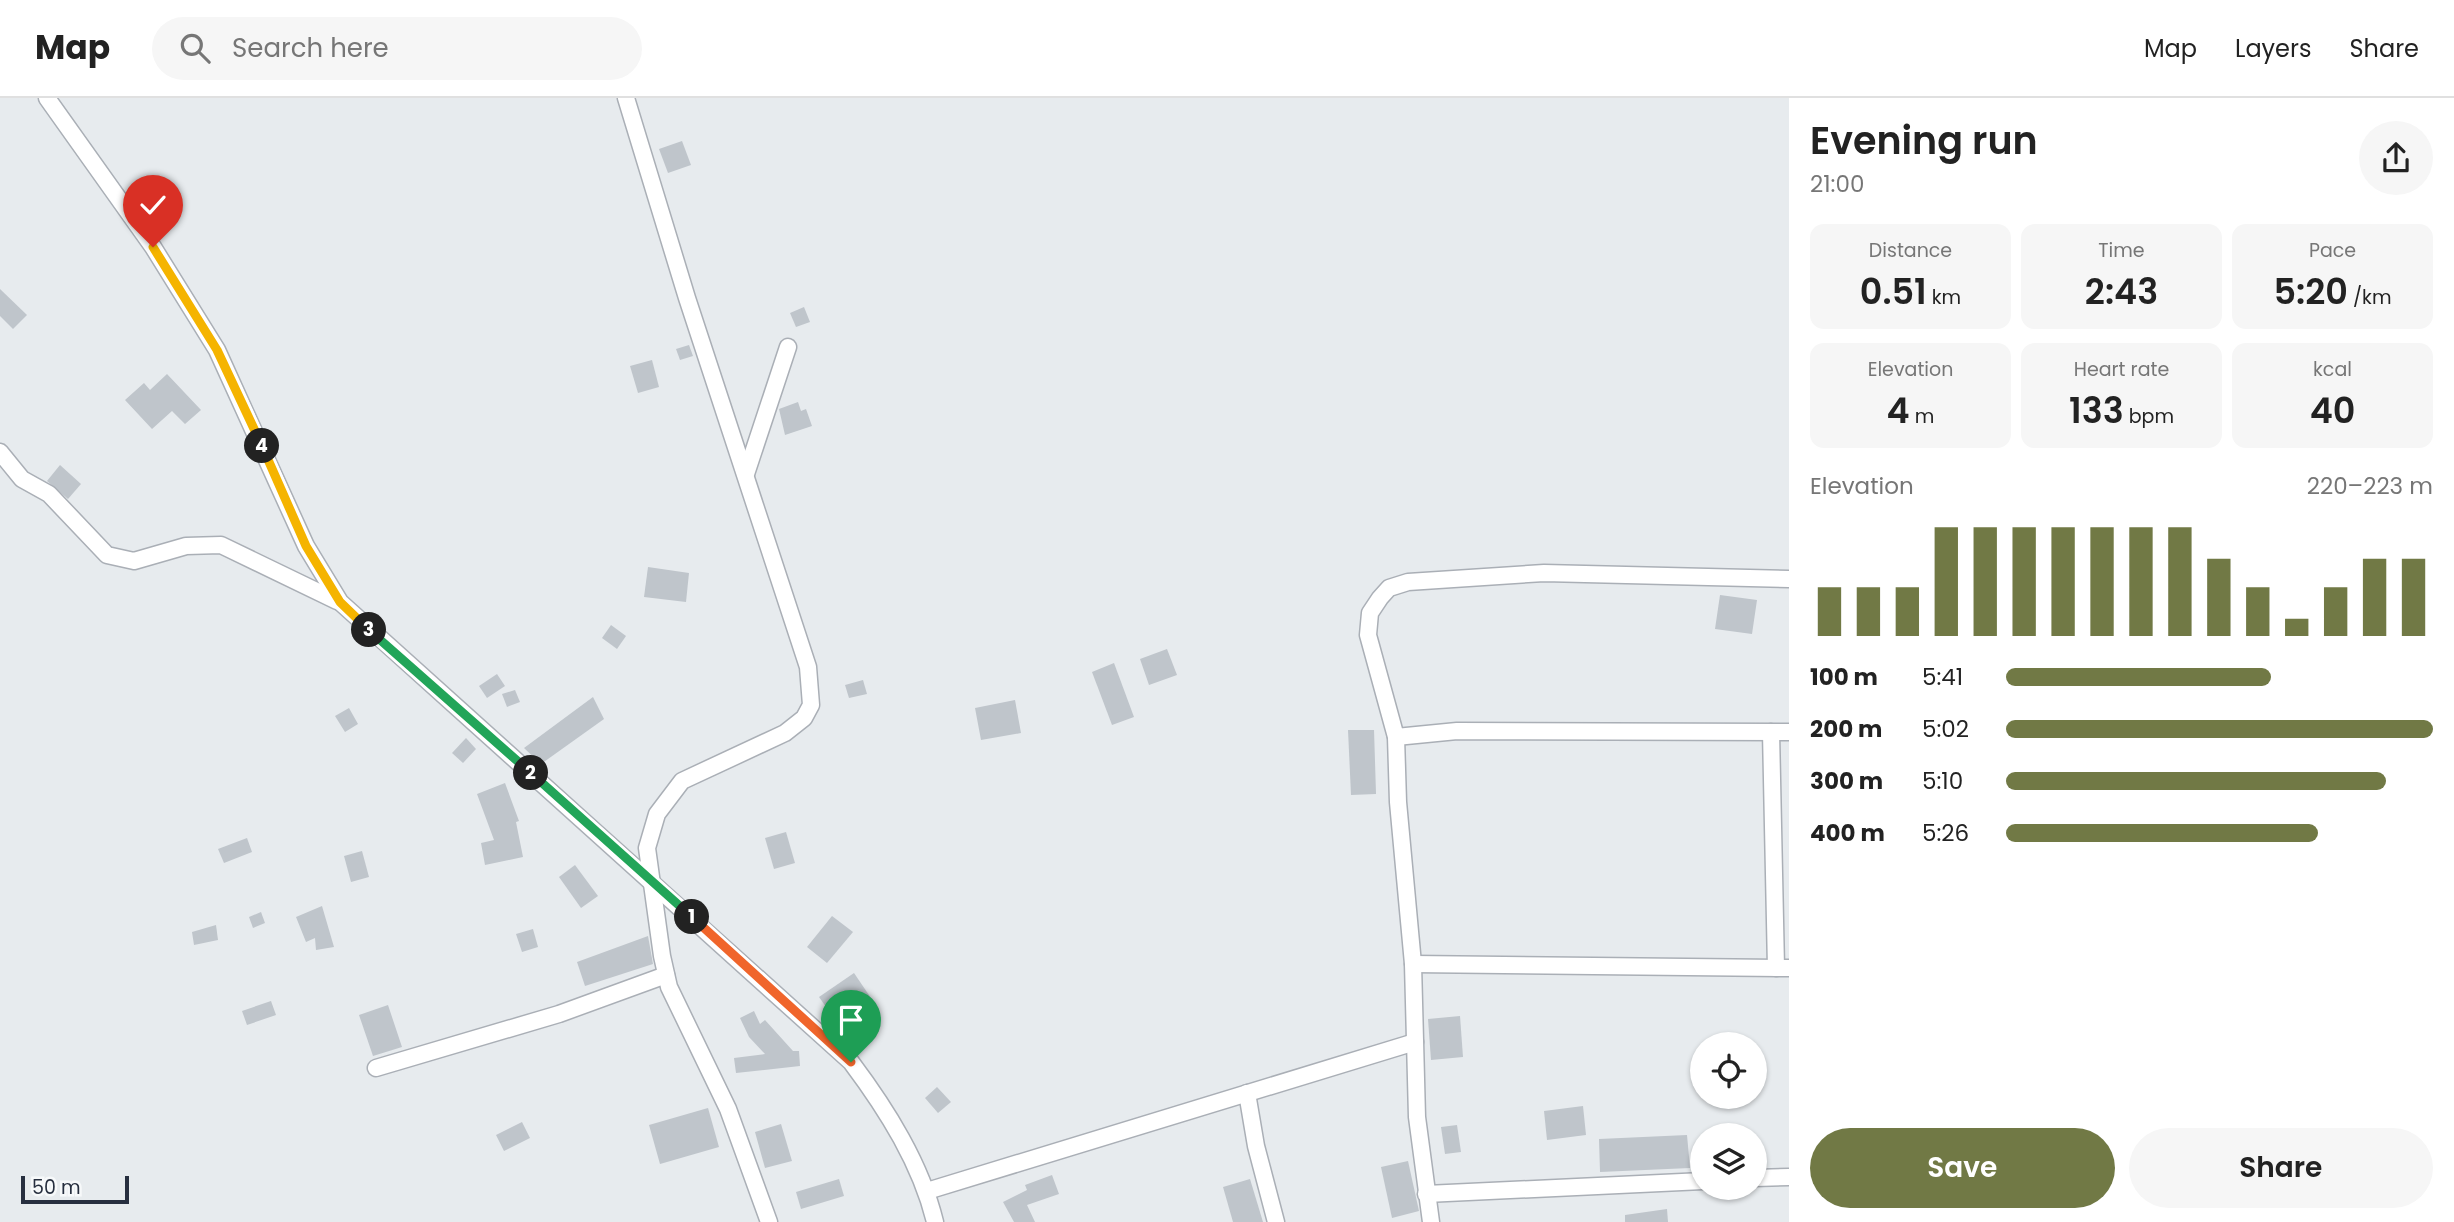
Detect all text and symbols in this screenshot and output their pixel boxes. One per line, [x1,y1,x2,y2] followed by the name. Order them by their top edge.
[152,17,642,80] search box
[35,24,110,71] text: Map
[176,29,214,67] icon: search
[232,30,389,66] text: Search here
[2144,32,2197,65] text: Map
[2235,32,2311,65] text: Layers
[2349,32,2419,65] text: Share
[1810,114,2038,167] text: Evening run
[2359,121,2433,195] button: share
[1810,168,1864,200] text: 21:00
[123,175,183,247] pin
[134,186,172,224] icon: check
[1869,237,1952,264] text: Distance
[2098,237,2145,264] text: Time
[2309,237,2356,264] text: Pace
[1860,267,1927,316] text: 0.51
[2085,267,2158,316] text: 2:43
[2274,267,2348,316] text: 5:20
[1927,284,1961,311] text: km
[2348,284,2391,311] text: /km
[1868,356,1953,383] text: Elevation
[2074,356,2169,383] text: Heart rate
[2313,356,2352,383] text: kcal
[1887,386,1910,435] text: 4
[2069,386,2124,435] text: 133
[2310,386,2355,435] text: 40
[1910,403,1934,430] text: m
[2124,403,2174,430] text: bpm
[244,428,280,464] pin: 4
[255,432,268,459] text: 4
[1810,470,1914,502] text: Elevation
[2307,470,2433,502] text: 220–223 m
[352,612,386,648] pin: 3
[363,616,374,643] text: 3
[1810,661,1878,693] text: 100 m
[1922,661,1963,693] text: 5:41
[1810,713,1882,745] text: 200 m
[1922,713,1969,745] text: 5:02
[514,756,548,790] pin: 2
[525,759,536,786] text: 2
[1810,765,1883,797] text: 300 m
[1922,765,1963,797] text: 5:10
[1810,817,1885,849] text: 400 m
[1922,817,1969,849] text: 5:26
[674,900,710,934] pin: 1
[688,903,695,930] text: 1
[821,990,881,1062] pin
[832,1001,870,1039] icon: arrive
[1690,1032,1767,1200] map controls
[1690,1032,1767,1109] button: locate
[1690,1123,1767,1200] button: layers
[1810,1128,2115,1208] button: Save
[2129,1128,2433,1208] button: Share
[21,1173,130,1205] scale bar
[32,1174,81,1201] text: 50 m

